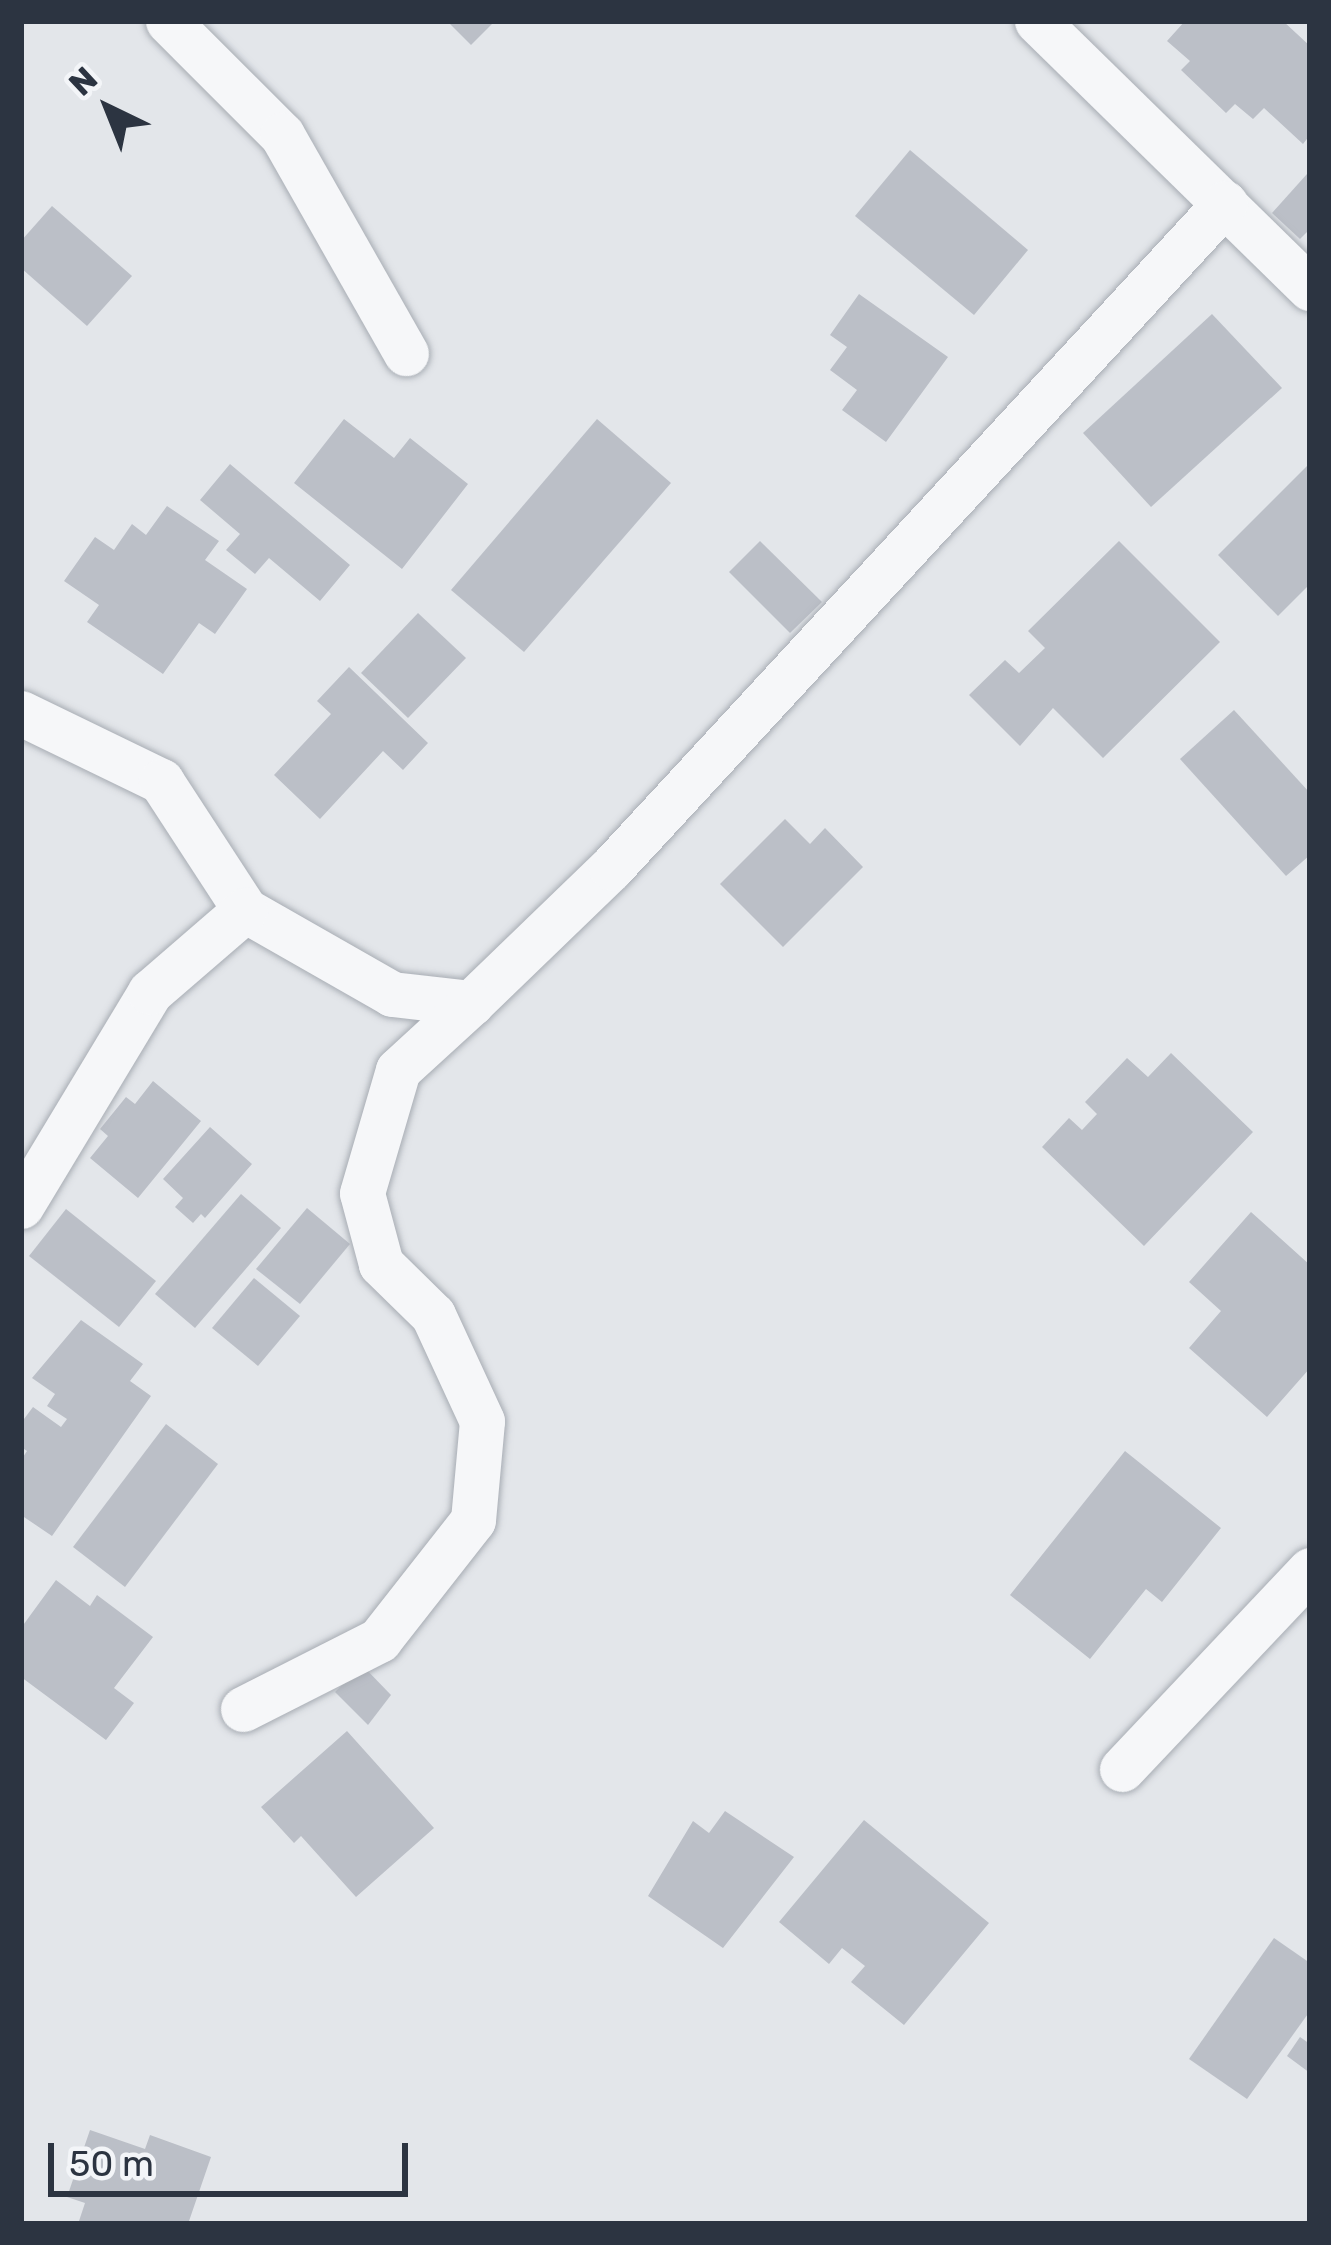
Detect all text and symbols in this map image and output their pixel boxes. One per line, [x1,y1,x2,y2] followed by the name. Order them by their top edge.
[48,48,168,168] north arrow
[61,59,105,104] text: N
[54,2119,414,2193] scale bar
[69,2142,154,2185] text: 50 m

